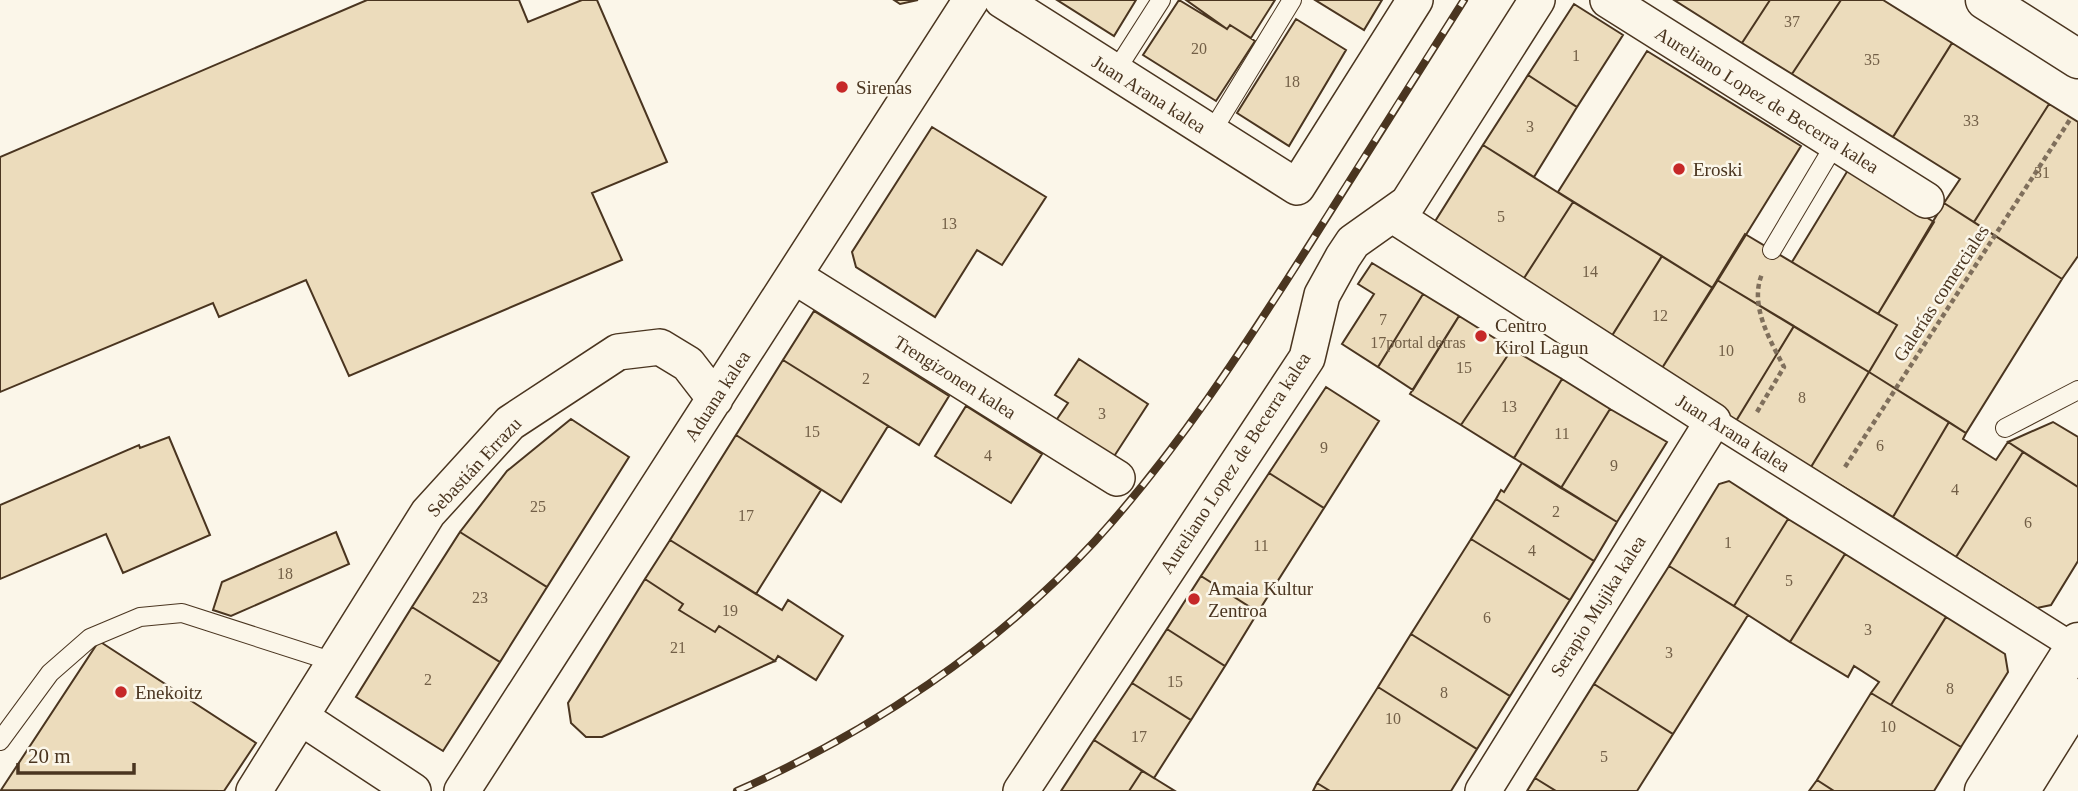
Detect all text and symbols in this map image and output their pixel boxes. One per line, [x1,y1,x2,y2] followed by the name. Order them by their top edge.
[1784,13,1800,30] house number: 37
[1651,22,1883,178] street label: Aureliano Lopez de Becerra kalea
[1191,40,1207,57] house number: 20
[1572,47,1580,64] house number: 1
[1088,51,1210,138] street label: Juan Arana kalea
[1864,51,1880,68] house number: 35
[1284,73,1300,90] house number: 18
[856,77,912,98] place label: Sirenas
[834,79,850,95] marker: Sirenas
[1963,112,1979,129] house number: 33
[1526,118,1534,135] house number: 3
[1693,159,1743,180] place label: Eroski
[1671,161,1687,177] marker: Eroski
[2034,164,2050,181] house number: 31
[1497,208,1505,225] house number: 5
[941,215,957,232] house number: 13
[1889,221,1993,365] street label: Galerías comerciales
[1582,263,1598,280] house number: 14
[1652,307,1668,324] house number: 12
[1379,311,1387,328] house number: 7
[1495,315,1589,358] place label: Centro Kirol Lagun
[1473,328,1489,344] marker: Centro Kirol Lagun
[890,331,1020,423] street label: Trengizonen kalea
[1370,334,1466,352] house number: 17portal detras
[1718,342,1734,359] house number: 10
[680,346,754,445] street label: Aduana kalea
[1156,348,1315,578] street label: Aureliano Lopez de Becerra kalea
[1456,359,1472,376] house number: 15
[862,370,870,387] house number: 2
[1798,389,1806,406] house number: 8
[1672,390,1794,477] street label: Juan Arana kalea
[1501,398,1517,415] house number: 13
[1098,405,1106,422] house number: 3
[423,413,526,521] street label: Sebastián Errazu
[804,423,820,440] house number: 15
[1554,425,1570,442] house number: 11
[1876,437,1884,454] house number: 6
[1320,439,1328,456] house number: 9
[984,447,992,464] house number: 4
[1610,457,1618,474] house number: 9
[1951,481,1959,498] house number: 4
[530,498,546,515] house number: 25
[1552,503,1560,520] house number: 2
[738,507,754,524] house number: 17
[2024,514,2032,531] house number: 6
[1546,531,1650,680] street label: Serapio Mujika kalea
[1724,534,1732,551] house number: 1
[1253,537,1269,554] house number: 11
[1528,542,1536,559] house number: 4
[277,565,293,582] house number: 18
[1785,572,1793,589] house number: 5
[1208,578,1314,621] place label: Amaia Kultur Zentroa
[472,589,488,606] house number: 23
[1186,591,1202,607] marker: Amaia Kultur Zentroa
[722,602,738,619] house number: 19
[1483,609,1491,626] house number: 6
[1864,621,1872,638] house number: 3
[670,639,686,656] house number: 21
[1665,644,1673,661] house number: 3
[424,671,432,688] house number: 2
[1167,673,1183,690] house number: 15
[1946,680,1954,697] house number: 8
[135,682,203,703] place label: Enekoitz
[113,684,129,700] marker: Enekoitz
[1440,684,1448,701] house number: 8
[1385,710,1401,727] house number: 10
[1880,718,1896,735] house number: 10
[1131,728,1147,745] house number: 17
[18,732,133,776] scale bar
[28,744,71,768] text: 20 m
[1600,748,1608,765] house number: 5

